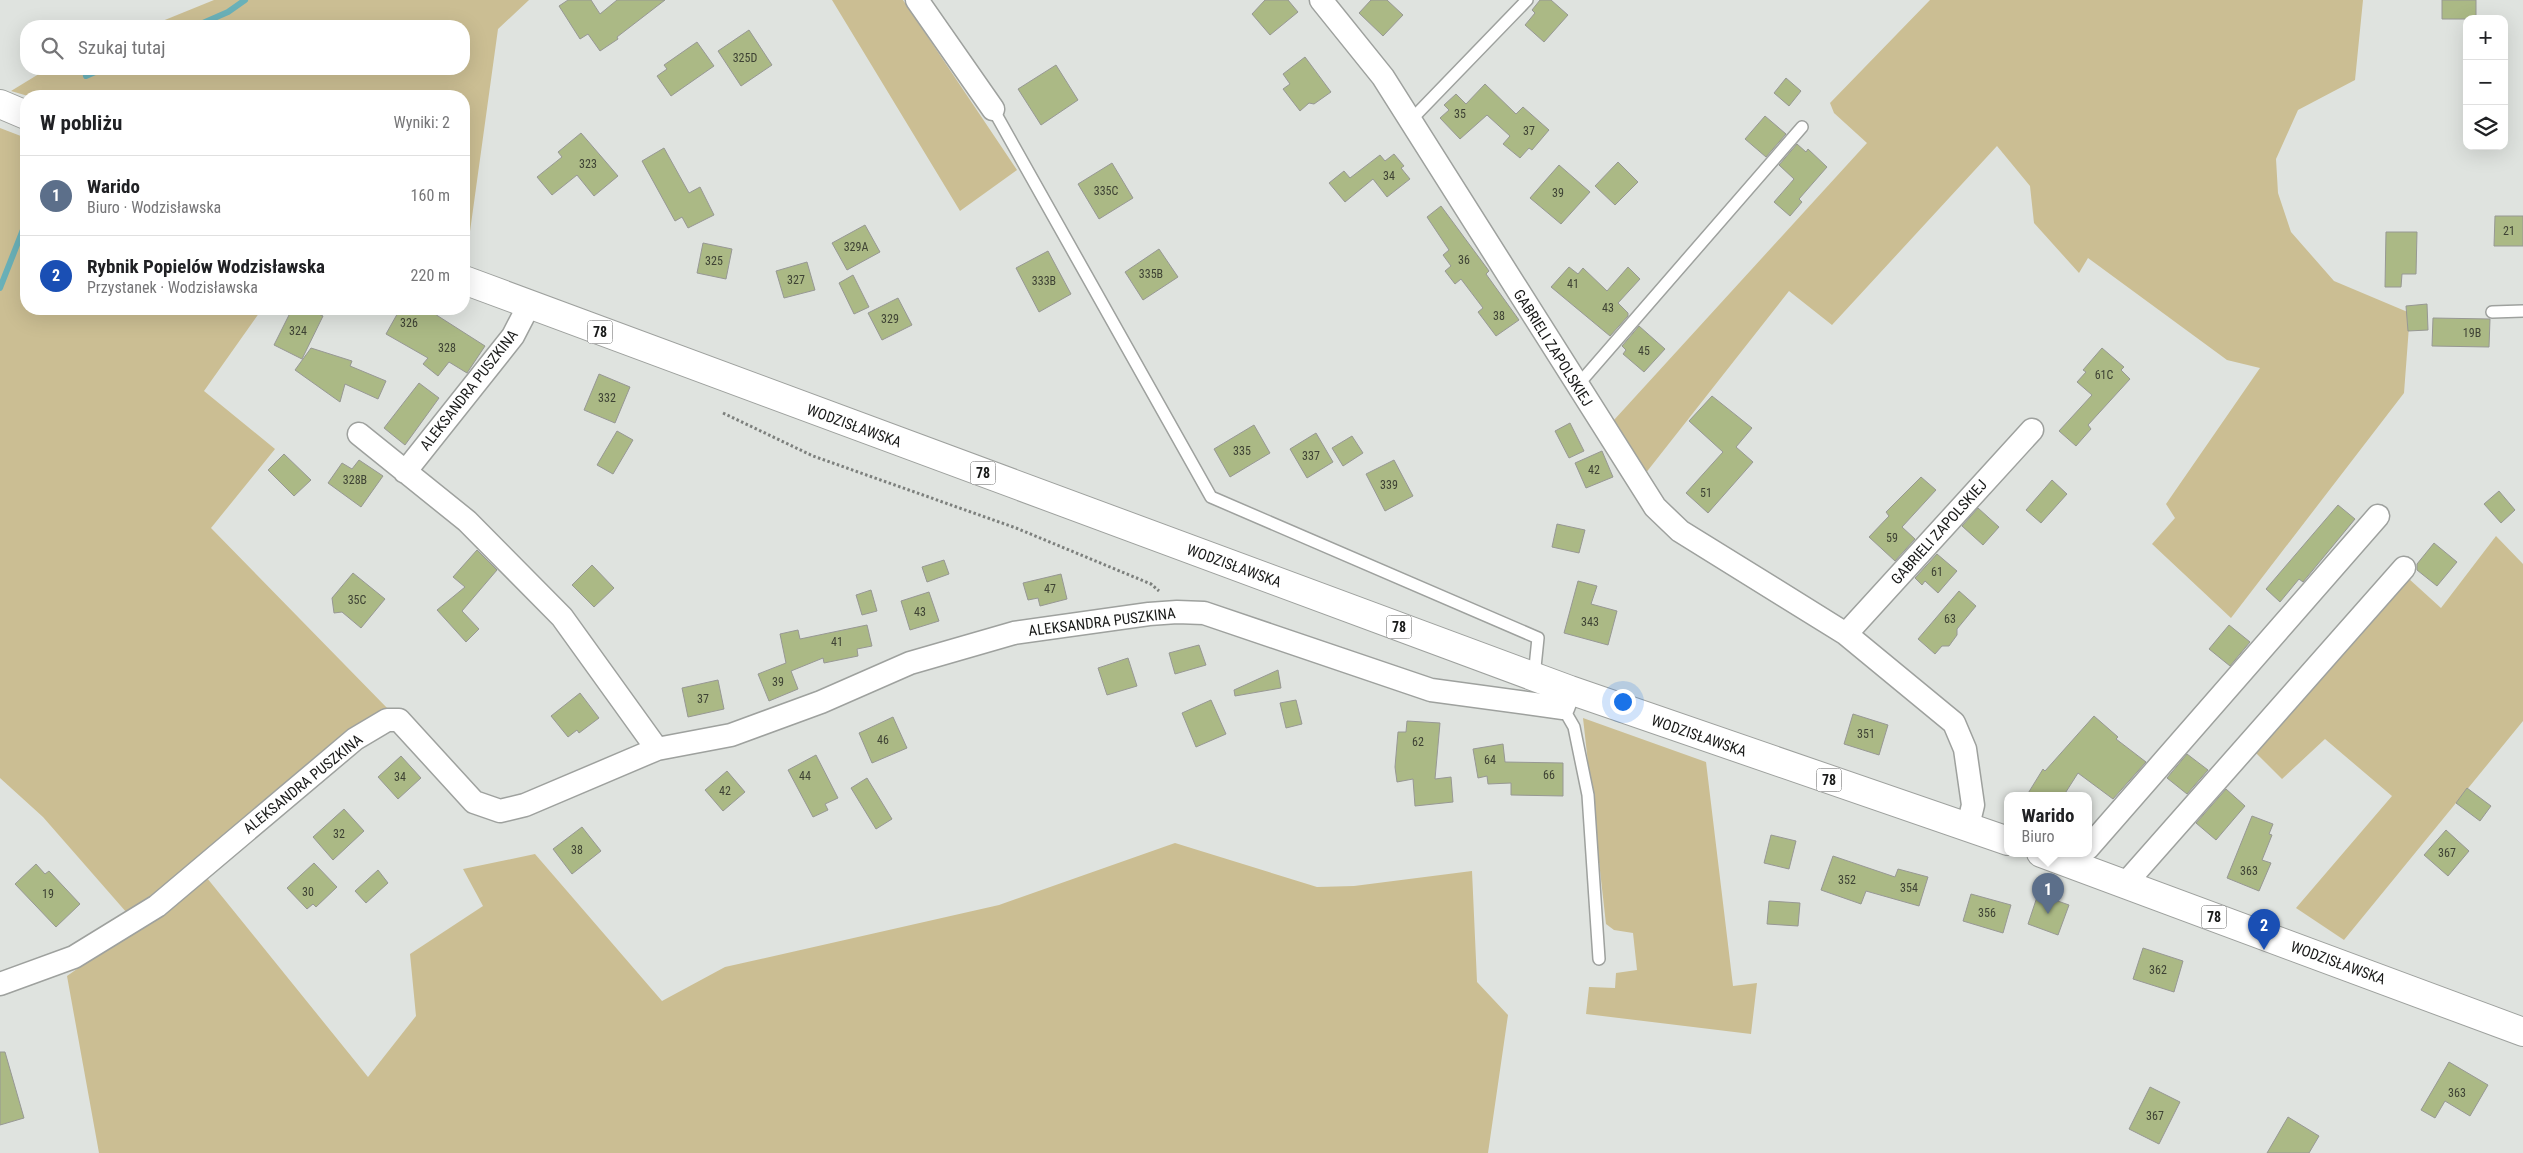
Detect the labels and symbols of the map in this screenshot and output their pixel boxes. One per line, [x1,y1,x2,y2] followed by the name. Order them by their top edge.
[733,51,757,65] house number: 325D
[1454,107,1466,121] house number: 35
[1523,124,1535,138] house number: 37
[579,157,597,171] house number: 323
[1383,169,1395,183] house number: 34
[1094,184,1118,198] house number: 335C
[1552,186,1564,200] house number: 39
[2503,224,2515,238] house number: 21
[844,240,868,254] house number: 329A
[1458,253,1470,267] house number: 36
[705,254,723,268] house number: 325
[1139,267,1163,281] house number: 335B
[787,273,805,287] house number: 327
[1032,274,1056,288] house number: 333B
[1567,277,1579,291] house number: 41
[1510,286,1596,410] street label: GABRIELI ZAPOLSKIEJ
[1602,301,1614,315] house number: 43
[1493,309,1505,323] house number: 38
[881,312,899,326] house number: 329
[400,316,418,330] house number: 326
[588,321,612,344] road number: 78
[289,324,307,338] house number: 324
[416,326,522,454] street label: ALEKSANDRA PUSZKINA
[2463,326,2481,340] house number: 19B
[438,341,456,355] house number: 328
[1638,344,1650,358] house number: 45
[2095,368,2114,382] house number: 61C
[598,391,616,405] house number: 332
[804,401,904,452] street label: WODZISŁAWSKA
[1233,444,1251,458] house number: 335
[1302,449,1320,463] house number: 337
[970,462,996,484] road number: 78
[1588,463,1600,477] house number: 42
[343,473,367,487] house number: 328B
[1887,476,1991,588] street label: GABRIELI ZAPOLSKIEJ
[1380,478,1398,492] house number: 339
[1700,486,1712,500] house number: 51
[1886,531,1898,545] house number: 59
[1184,541,1284,592] street label: WODZISŁAWSKA
[1931,565,1943,579] house number: 61
[1044,582,1056,596] house number: 47
[348,593,367,607] house number: 35C
[1027,604,1177,640] street label: ALEKSANDRA PUSZKINA
[914,605,926,619] house number: 43
[1944,612,1956,626] house number: 63
[1581,615,1599,629] house number: 343
[1386,616,1412,638] road number: 78
[831,635,843,649] house number: 41
[772,675,784,689] house number: 39
[1610,689,1636,715] your location
[697,692,709,706] house number: 37
[1649,711,1749,761] street label: WODZISŁAWSKA
[1857,727,1875,741] house number: 351
[240,730,366,838] street label: ALEKSANDRA PUSZKINA
[877,733,889,747] house number: 46
[1412,735,1424,749] house number: 62
[1484,753,1496,767] house number: 64
[1543,768,1555,782] house number: 66
[1816,768,1842,792] road number: 78
[799,769,811,783] house number: 44
[394,770,406,784] house number: 34
[719,784,731,798] house number: 42
[333,827,345,841] house number: 32
[571,843,583,857] house number: 38
[2438,846,2456,860] house number: 367
[2240,864,2258,878] house number: 363
[1838,873,1856,887] house number: 352
[2032,873,2064,914] pin: 1
[1900,881,1918,895] house number: 354
[302,885,314,899] house number: 30
[42,887,54,901] house number: 19
[1978,906,1996,920] house number: 356
[2202,906,2226,929] road number: 78
[2248,909,2280,950] pin: 2
[2288,938,2388,989] street label: WODZISŁAWSKA
[2149,963,2167,977] house number: 362
[2448,1086,2466,1100] house number: 363
[2146,1109,2164,1123] house number: 367

